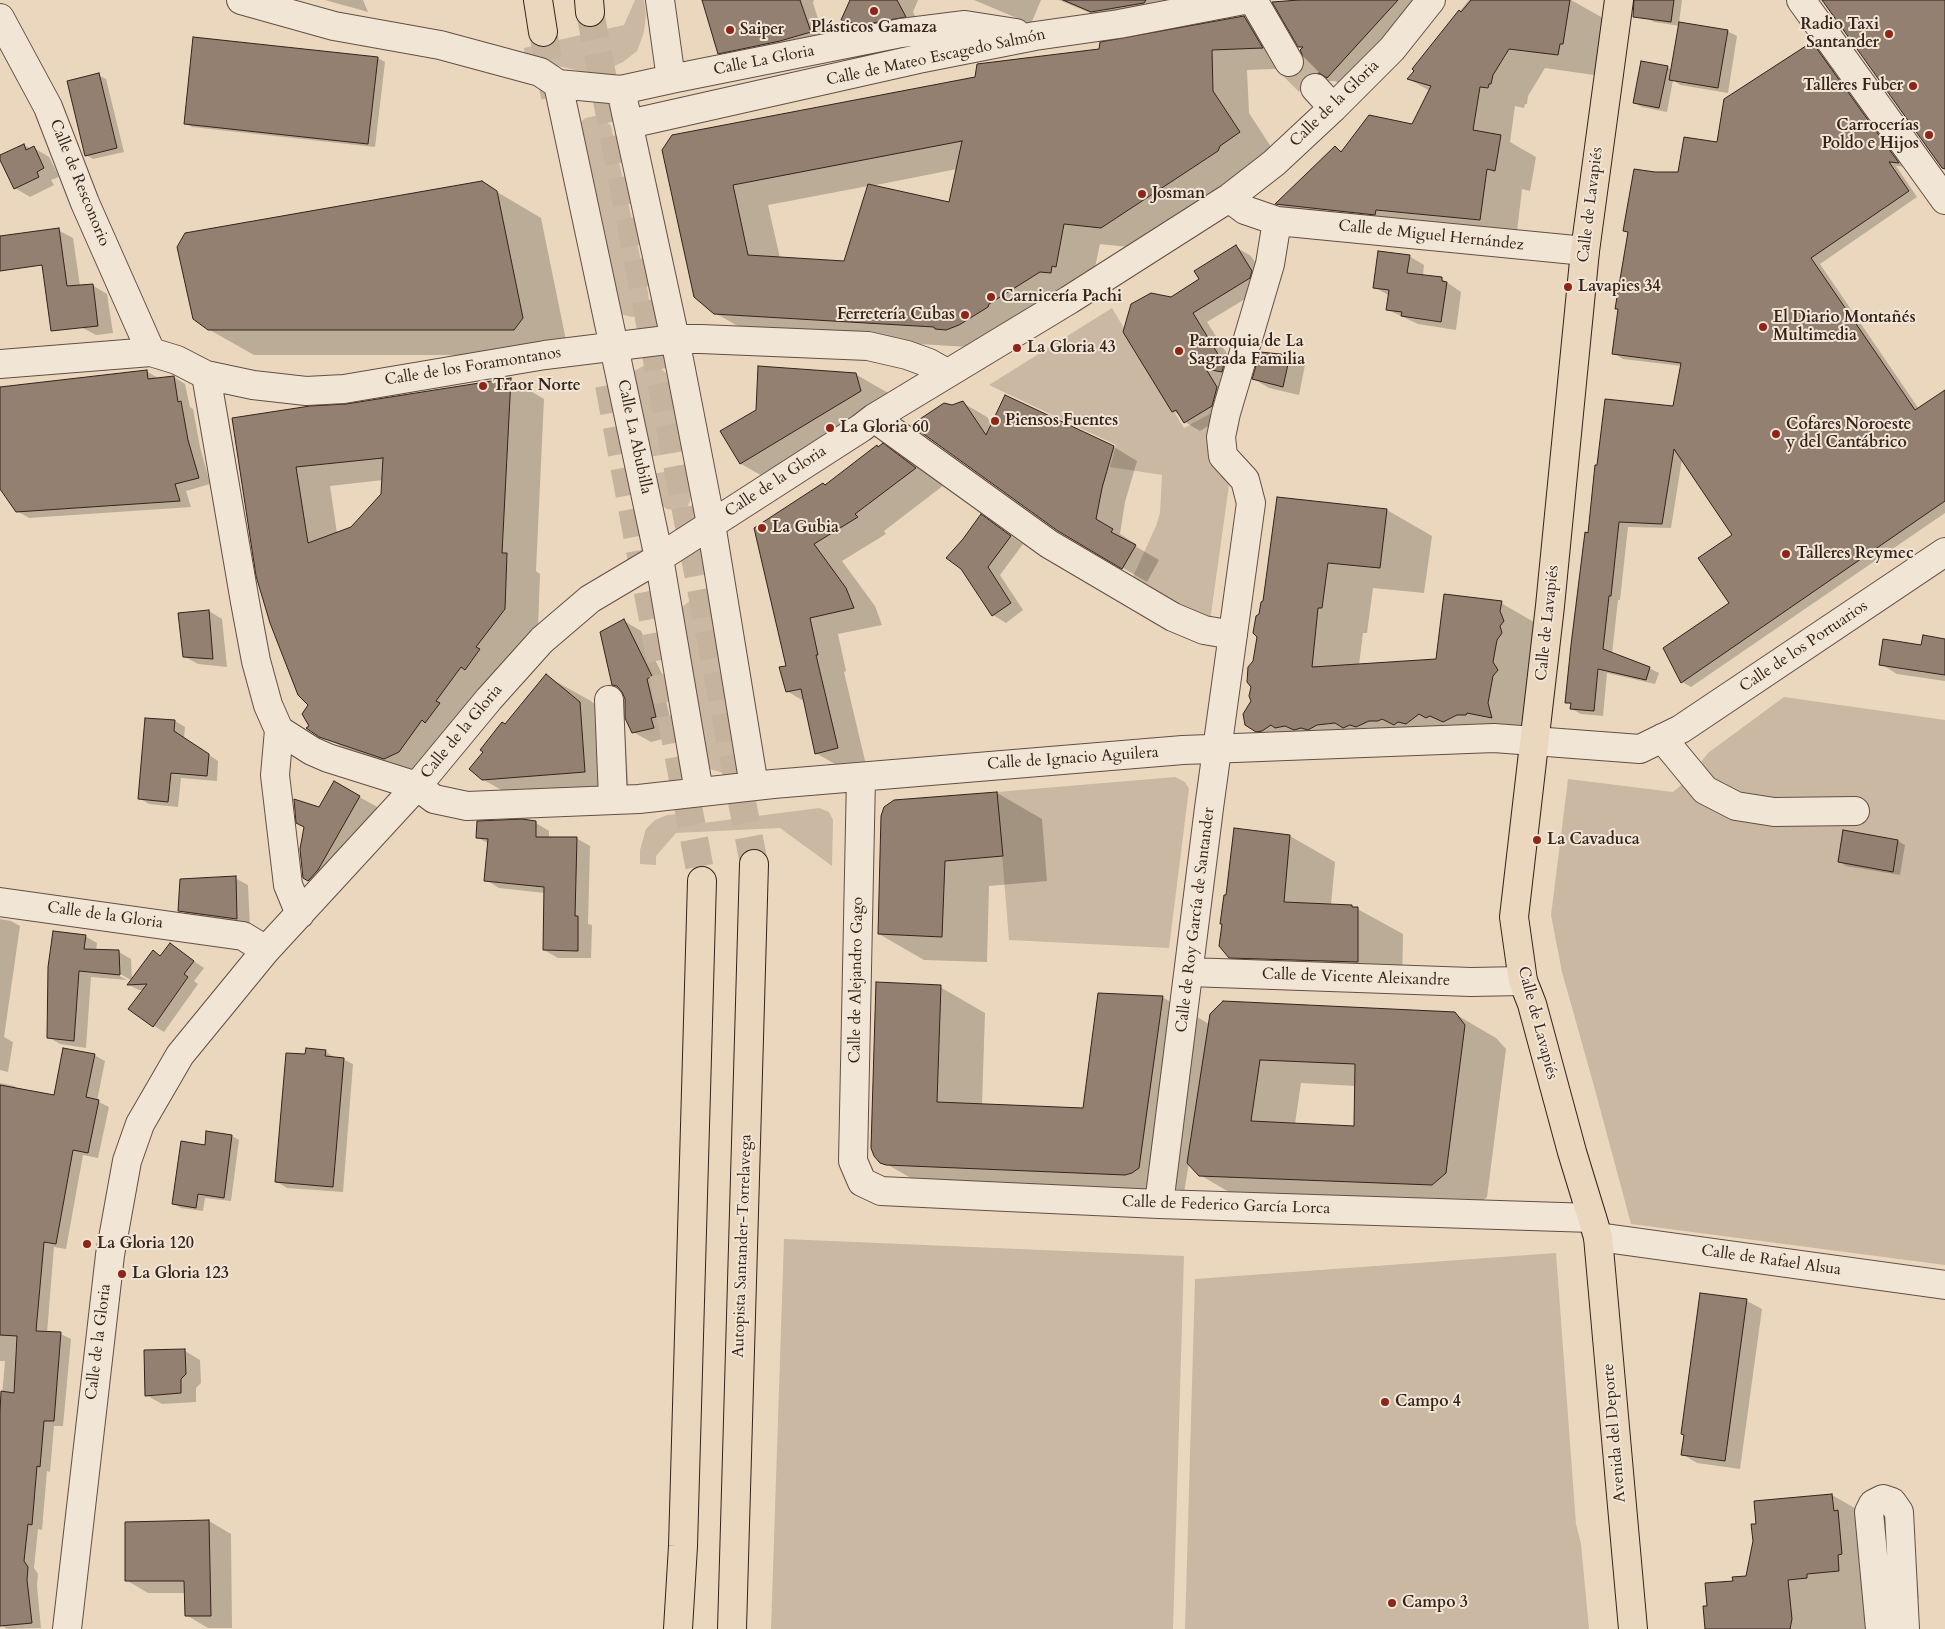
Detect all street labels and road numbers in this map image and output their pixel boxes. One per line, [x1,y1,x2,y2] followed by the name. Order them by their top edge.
[825,25,1047,91] street label: Calle de Mateo Escagedo Salmón
[712,42,816,80] street label: Calle La Gloria
[1286,57,1384,151] street label: Calle de la Gloria
[45,117,113,249] street label: Calle de Resconorio
[1574,146,1608,264] street label: Calle de Lavapiés
[1337,217,1525,255] street label: Calle de Miguel Hernández
[384,344,562,390] street label: Calle de los Foramontanos
[612,378,656,496] street label: Calle La Abubilla
[722,442,830,522] street label: Calle de la Gloria
[1532,564,1564,682] street label: Calle de Lavapiés
[1736,597,1872,697] street label: Calle de los Portuarios
[417,681,507,783] street label: Calle de la Gloria
[987,743,1159,775] street label: Calle de Ignacio Aguilera
[1173,806,1219,1034] street label: Calle de Roy García de Santander
[846,897,868,1063] street label: Calle de Alejandro Gago
[46,898,164,934] street label: Calle de la Gloria
[1513,964,1561,1082] street label: Calle de Lavapiés
[1262,965,1450,991] street label: Calle de Vicente Aleixandre
[729,1134,757,1358] street label: Autopista Santander-Torrelavega
[1121,1193,1331,1219] street label: Calle de Federico García Lorca
[1700,1242,1842,1280] street label: Calle de Rafael Alsua
[82,1283,116,1401] street label: Calle de la Gloria
[1599,1363,1631,1503] street label: Avenida del Deporte

